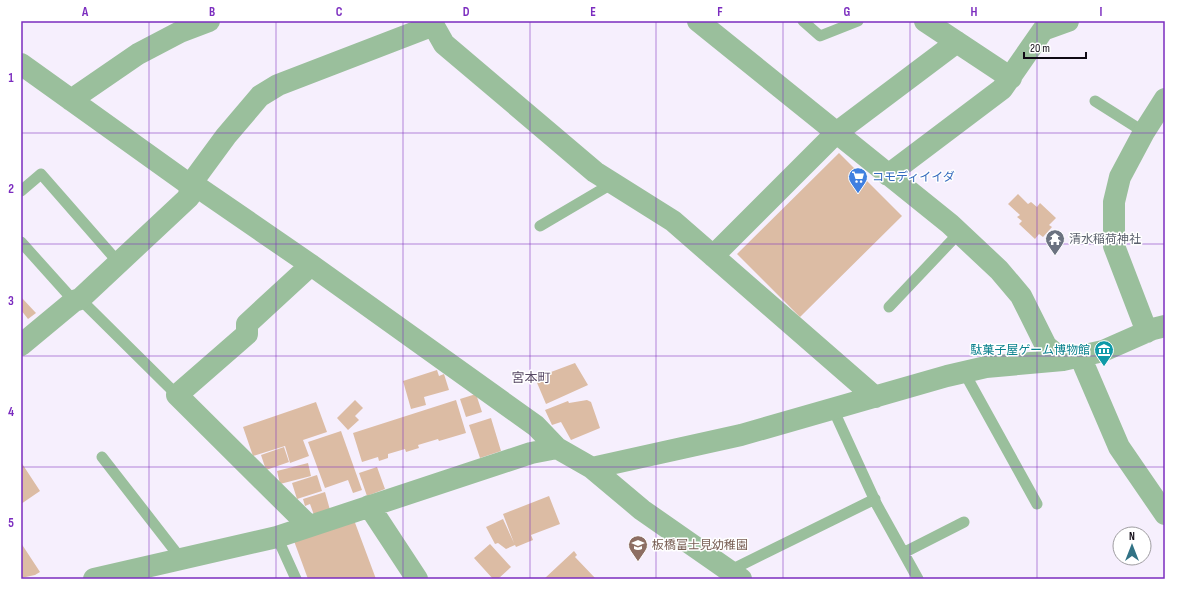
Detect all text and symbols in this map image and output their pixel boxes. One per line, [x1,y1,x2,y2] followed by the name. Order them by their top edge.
[81,4,89,20] text: A
[209,4,215,20] text: B
[336,4,343,20] text: C
[463,4,470,20] text: D
[590,4,596,20] text: E
[717,4,723,20] text: F
[844,4,851,20] text: G
[971,4,978,20] text: H
[1100,4,1103,20] text: I
[1024,34,1086,60] scale bar
[1030,41,1050,56] text: 20 m
[8,70,14,86] text: 1
[847,166,869,194] supermarket icon: コモディイイダ
[872,170,955,185] place label: コモディイイダ
[8,181,14,197] text: 2
[1044,228,1066,256] temple icon: 清水稲荷神社
[1069,232,1141,247] place label: 清水稲荷神社
[8,293,14,309] text: 3
[1093,339,1115,367] museum icon: 駄菓子屋ゲーム博物館
[970,343,1090,358] place label: 駄菓子屋ゲーム博物館
[511,370,551,386] district label: 宮本町
[8,404,14,420] text: 4
[8,515,14,531] text: 5
[1112,526,1152,566] north arrow
[1129,530,1135,543] text: N
[627,534,649,562] school or university icon: 板橋富士見幼稚園
[652,538,748,553] place label: 板橋富士見幼稚園

